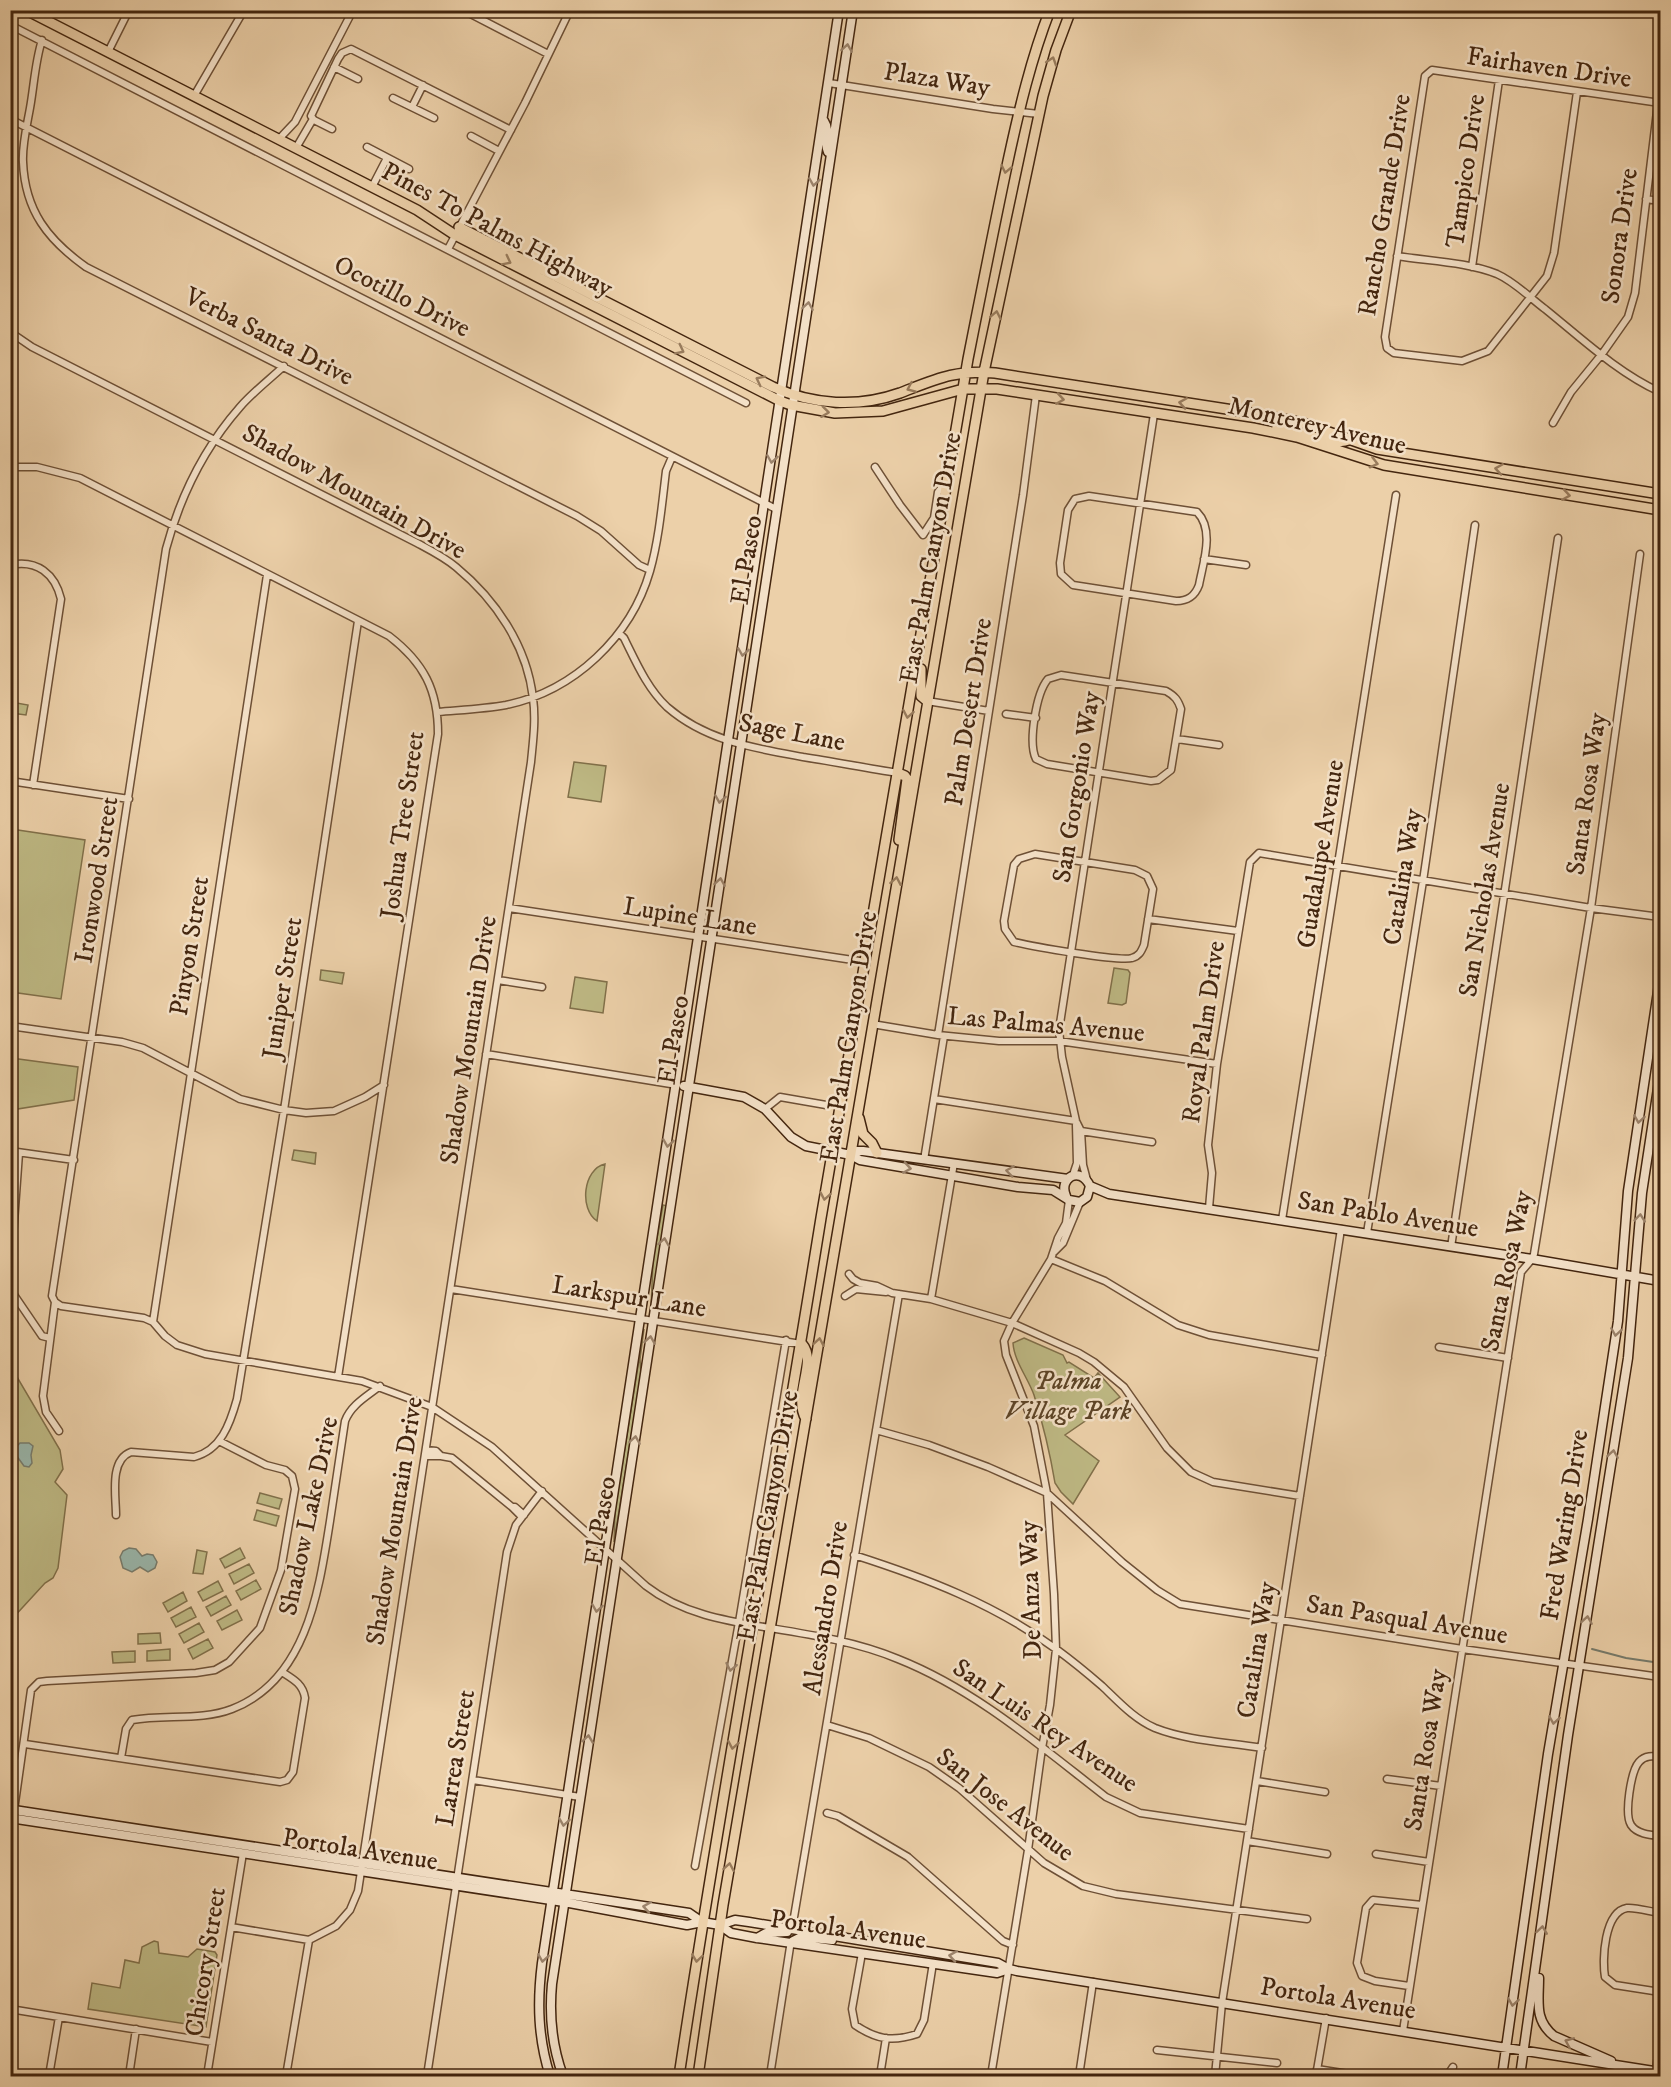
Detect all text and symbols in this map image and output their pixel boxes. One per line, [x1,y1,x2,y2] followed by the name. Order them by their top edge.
[1464,40,1634,96] street label: Fairhaven Drive
[840,43,853,53] one-way arrow
[881,55,993,105] street label: Plaza Way
[1045,56,1058,67] one-way arrow
[1351,92,1419,318] street label: Rancho Grande Drive
[1439,92,1493,250] street label: Tampico Drive
[375,155,619,305] street label: Pines To Palms Highway
[1001,164,1014,174] one-way arrow
[1594,166,1646,306] street label: Sonora Drive
[808,177,821,187] one-way arrow
[328,248,476,346] street label: Ocotillo Drive
[501,254,512,266] one-way arrow
[178,280,359,394] street label: Verba Santa Drive
[801,301,813,311] one-way arrow
[989,311,1002,321] one-way arrow
[674,343,685,355] one-way arrow
[755,376,766,387] one-way arrow
[906,381,917,393] one-way arrow
[1225,389,1409,463] street label: Monterey Avenue
[1055,393,1065,405] one-way arrow
[1178,397,1188,409] one-way arrow
[820,405,829,417] one-way arrow
[236,417,472,567] street label: Shadow Mountain Drive
[893,430,969,686] street label: East Palm Canyon Drive
[767,455,779,464] one-way arrow
[1369,455,1379,468] one-way arrow
[1494,463,1504,475] one-way arrow
[1562,489,1571,501] one-way arrow
[724,513,770,607] street label: El Paseo
[938,616,1000,808] street label: Palm Desert Drive
[737,647,749,657] one-way arrow
[1046,688,1109,885] street label: San Gorgonio Way
[736,707,848,759] street label: Sage Lane
[903,709,915,718] one-way arrow
[1559,710,1615,877] street label: Santa Rosa Way
[373,729,433,923] street label: Joshua Tree Street
[1290,757,1352,951] street label: Guadalupe Avenue
[1452,780,1518,1000] street label: San Nicholas Avenue
[68,794,126,966] street label: Ironwood Street
[714,794,727,804] one-way arrow
[1376,806,1430,948] street label: Catalina Way
[163,874,217,1018] street label: Pinyon Street
[890,876,902,886] one-way arrow
[713,877,725,887] one-way arrow
[621,890,759,944] street label: Lupine Lane
[813,909,885,1165] street label: East Palm Canyon Drive
[433,913,505,1167] street label: Shadow Mountain Drive
[255,915,311,1063] street label: Juniper Street
[1175,939,1233,1125] street label: Royal Palm Drive
[651,993,697,1087] street label: El Paseo
[946,1000,1146,1050] street label: Las Palmas Avenue
[1633,1115,1645,1124] one-way arrow
[662,1138,675,1148] one-way arrow
[902,1161,912,1174] one-way arrow
[1005,1166,1015,1178] one-way arrow
[1295,1184,1481,1246] street label: San Pablo Avenue
[1474,1187,1540,1355] street label: Santa Rosa Way
[820,1191,832,1200] one-way arrow
[1633,1214,1646,1223] one-way arrow
[658,1238,670,1247] one-way arrow
[549,1269,709,1325] street label: Larkspur Lane
[1611,1328,1623,1337] one-way arrow
[643,1336,655,1345] one-way arrow
[812,1338,825,1348] one-way arrow
[1005,1365,1132,1428] park label: Palma Village Park
[730,1388,806,1644] street label: East Palm Canyon Drive
[359,1394,431,1648] street label: Shadow Mountain Drive
[272,1413,346,1619] street label: Shadow Lake Drive
[1534,1427,1596,1623] street label: Fred Waring Drive
[628,1435,640,1444] one-way arrow
[1606,1449,1618,1459] one-way arrow
[578,1474,624,1568] street label: El Paseo
[796,1519,856,1697] street label: Alessandro Drive
[1012,1519,1050,1660] street label: De Anza Way
[1230,1579,1284,1721] street label: Catalina Way
[1304,1588,1510,1652] street label: San Pasqual Avenue
[591,1603,604,1613] one-way arrow
[1581,1615,1593,1625] one-way arrow
[946,1652,1144,1800] street label: San Luis Rey Avenue
[725,1662,738,1672] one-way arrow
[1397,1666,1455,1833] street label: Santa Rosa Way
[429,1687,483,1829] street label: Larrea Street
[1548,1715,1561,1725] one-way arrow
[582,1735,594,1744] one-way arrow
[727,1740,739,1750] one-way arrow
[929,1741,1081,1869] street label: San Jose Avenue
[559,1817,571,1826] one-way arrow
[280,1821,440,1879] street label: Portola Avenue
[723,1862,735,1871] one-way arrow
[178,1885,234,2039] street label: Chicory Street
[642,1901,651,1913] one-way arrow
[768,1903,928,1957] street label: Portola Avenue
[1535,1926,1547,1935] one-way arrow
[948,1950,957,1962] one-way arrow
[537,1953,550,1963] one-way arrow
[691,1953,703,1963] one-way arrow
[1258,1970,1418,2028] street label: Portola Avenue
[1508,1997,1520,2007] one-way arrow
[1564,2037,1575,2049] one-way arrow

